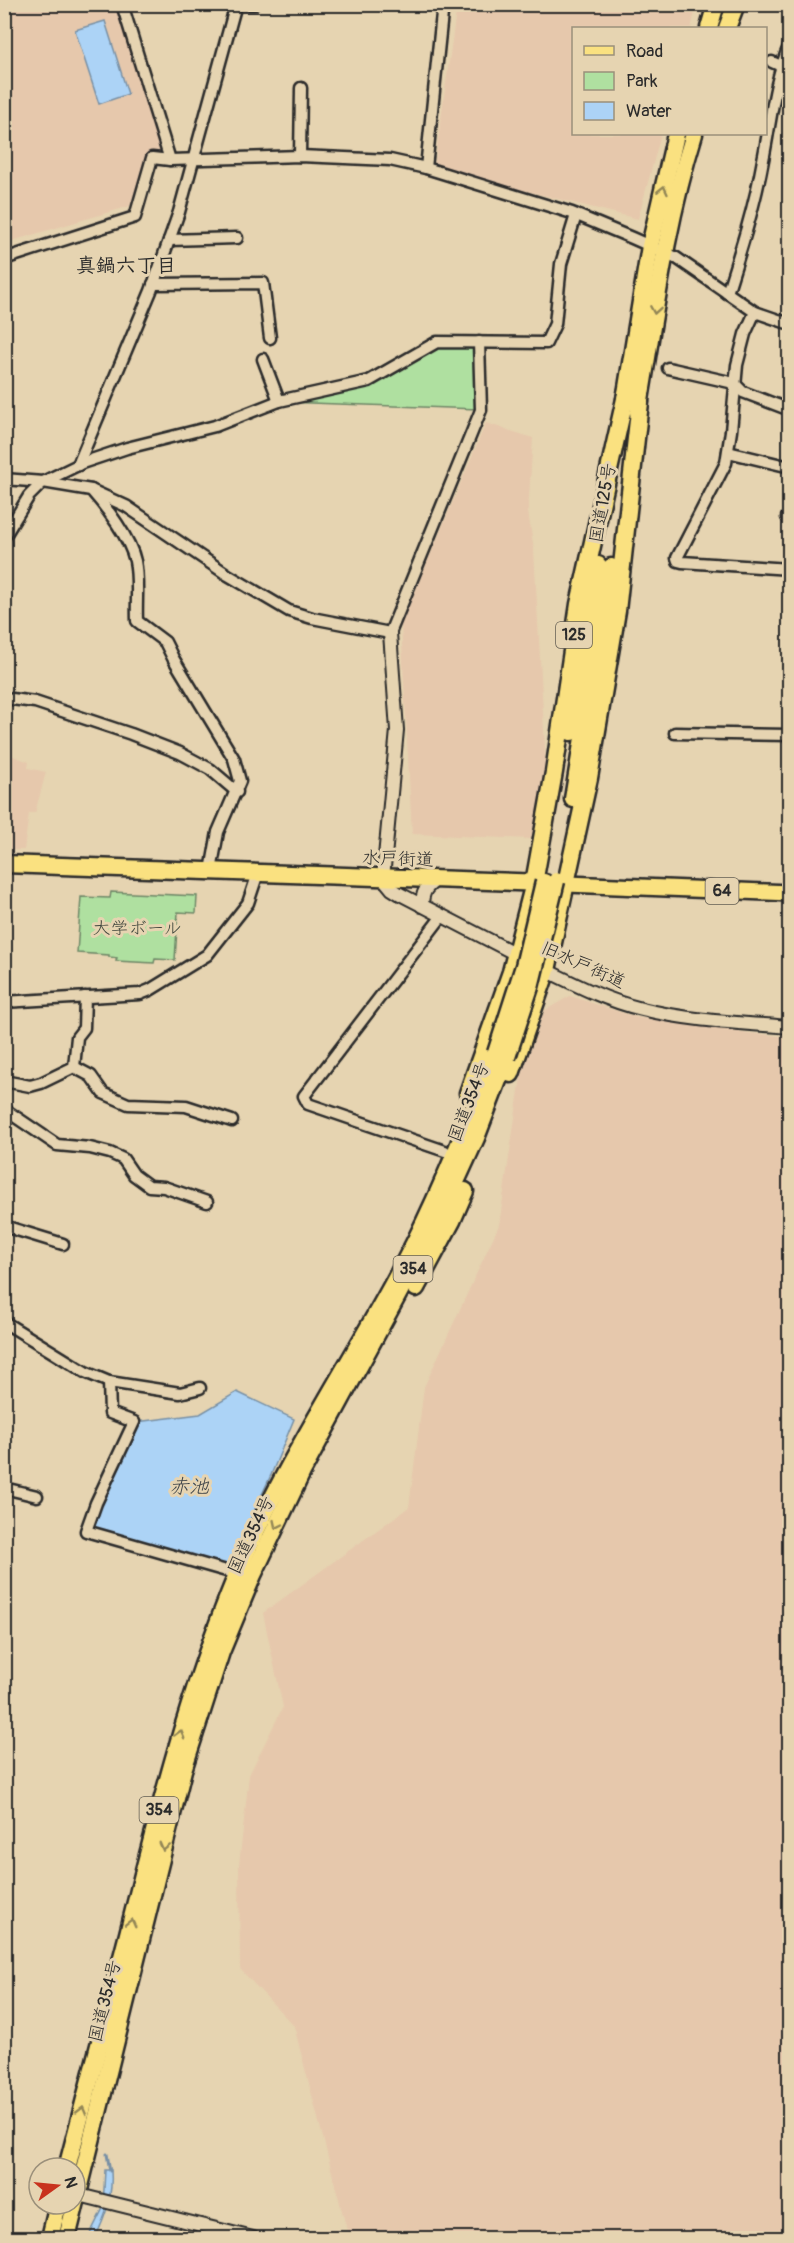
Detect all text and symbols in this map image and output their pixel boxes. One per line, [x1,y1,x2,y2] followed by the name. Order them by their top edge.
[572,27,767,135] legend
[626,40,663,63] text: Road
[626,70,658,93] text: Park
[626,100,672,123] text: Water
[655,185,668,195] one-way arrow
[76,253,176,278] district label: 真鍋六丁目
[649,305,661,315] one-way arrow
[585,461,621,545] street label: 国道125号
[556,622,592,648] road number: 125
[362,846,434,872] street label: 水戸街道
[706,878,738,904] road number: 64
[93,917,181,940] park label: 大学ボール
[537,936,629,994] street label: 旧水戸街道
[443,1059,495,1145] street label: 国道354号
[394,1256,432,1282] road number: 354
[169,1474,210,1499] water label: 赤池
[223,1492,279,1578] street label: 国道354号
[272,1518,284,1529] one-way arrow
[173,1729,185,1740] one-way arrow
[140,1797,178,1823] road number: 354
[158,1842,171,1852] one-way arrow
[123,1918,136,1928] one-way arrow
[84,1957,126,2045] street label: 国道354号
[75,2107,87,2117] one-way arrow
[27,2156,87,2216] north arrow
[59,2175,82,2190] text: N

